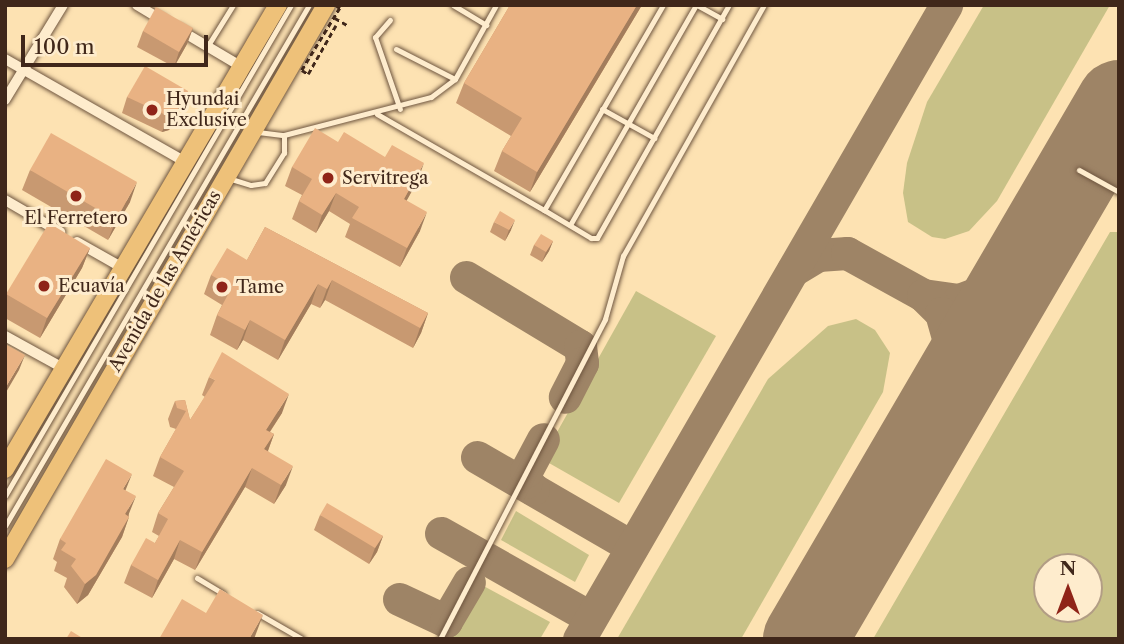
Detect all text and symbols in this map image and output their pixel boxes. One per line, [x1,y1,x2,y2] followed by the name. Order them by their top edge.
[24,21,212,65] scale bar
[34,34,95,59] text: 100 m
[166,89,247,132] place label: Hyundai Exclusive
[144,102,160,118] marker: Hyundai Exclusive
[342,167,428,189] place label: Servitrega
[320,170,336,186] marker: Servitrega
[104,186,226,376] street label: Avenida de las Américas
[68,188,84,204] marker: El Ferretero
[24,207,128,229] place label: El Ferretero
[58,275,125,297] place label: Ecuavía
[236,276,284,298] place label: Tame
[36,278,52,294] marker: Ecuavía
[214,279,230,295] marker: Tame
[1033,553,1103,623] north arrow
[1060,557,1076,580] text: N

